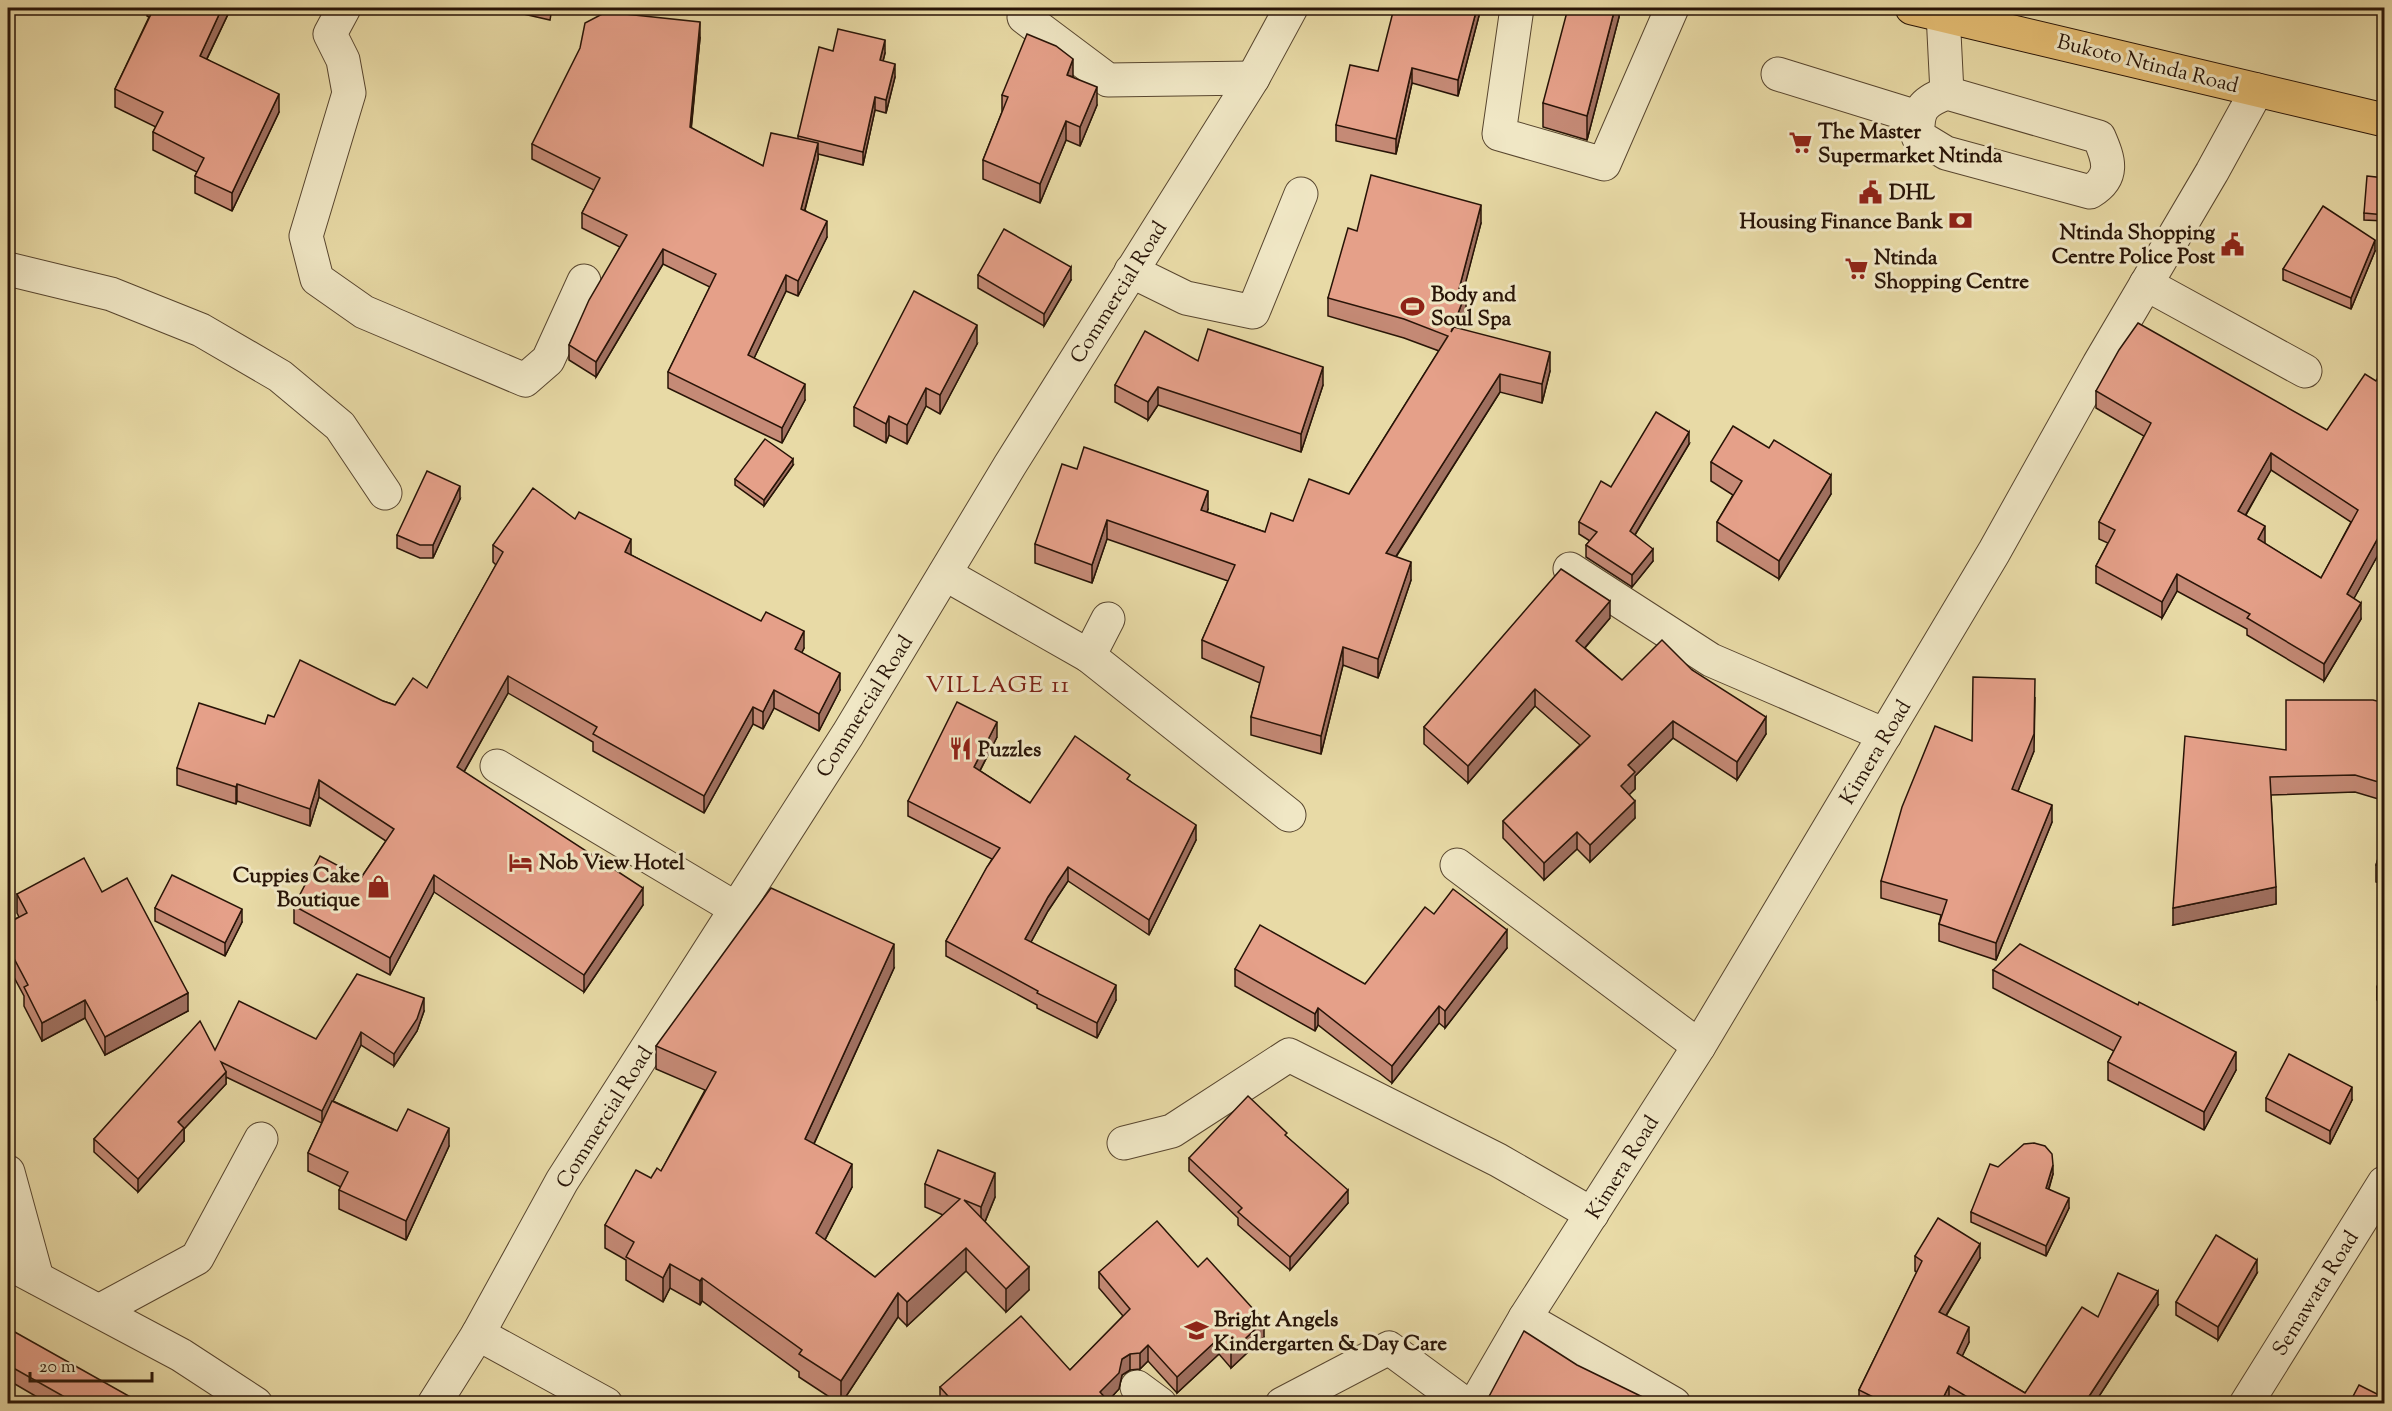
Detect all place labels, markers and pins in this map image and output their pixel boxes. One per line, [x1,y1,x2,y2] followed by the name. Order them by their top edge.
[1818,118,2003,172] place label: The Master Supermarket Ntinda
[1787,130,1813,156] supermarket icon: The Master Supermarket Ntinda
[1858,179,1884,205] public building icon: DHL
[1889,179,1935,209] place label: DHL
[1740,208,1944,238] place label: Housing Finance Bank
[1948,208,1974,234] bank icon: Housing Finance Bank
[2052,219,2216,273] place label: Ntinda Shopping Centre Police Post
[2220,231,2246,257] public building icon: Ntinda Shopping Centre Police Post
[1874,244,2029,298] place label: Ntinda Shopping Centre
[1843,256,1869,282] supermarket icon: Ntinda Shopping Centre
[1431,281,1516,335] place label: Body and Soul Spa
[1400,293,1426,319] sports icon: Body and Soul Spa
[947,736,973,762] restaurant icon: Puzzles
[978,736,1041,766] place label: Puzzles
[508,849,534,875] hotel icon: Nob View Hotel
[539,849,685,879] place label: Nob View Hotel
[233,862,360,916] place label: Cuppies Cake Boutique
[365,874,391,900] shop icon: Cuppies Cake Boutique
[1214,1306,1447,1360] place label: Bright Angels Kindergarten & Day Care
[1183,1318,1209,1344] school or university icon: Bright Angels Kindergarten & Day Care

